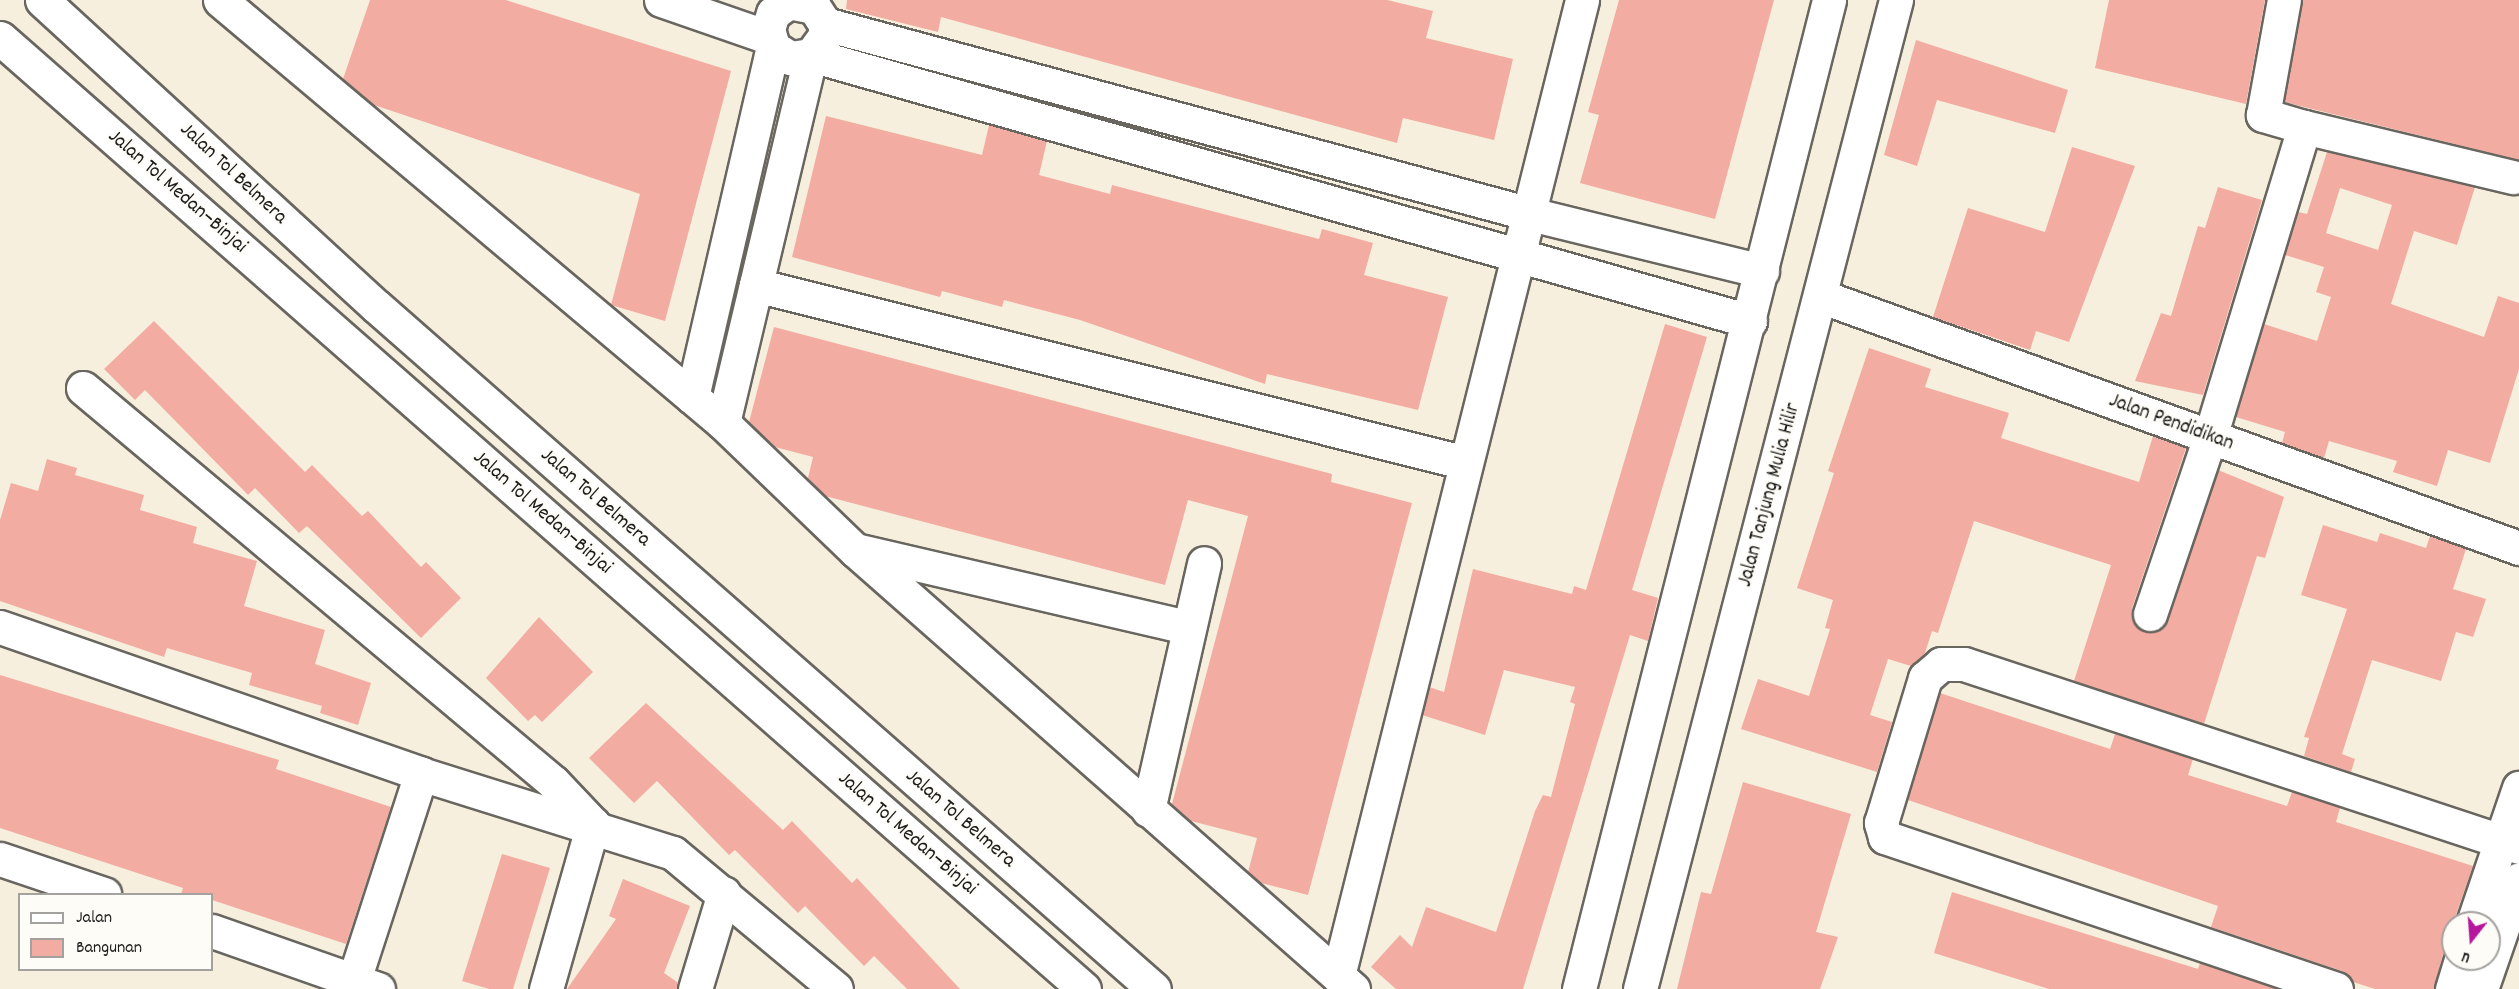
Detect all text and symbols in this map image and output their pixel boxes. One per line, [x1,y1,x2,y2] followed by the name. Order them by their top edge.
[174,118,292,230] street label: Jalan Tol Belmera
[102,125,252,259] street label: Jalan Tol Medan–Binjai
[2105,389,2237,457] street label: Jalan Pendidikan
[1733,400,1807,590] street label: Jalan Tanjung Mulia Hilir
[535,443,655,553] street label: Jalan Tol Belmera
[467,446,617,580] street label: Jalan Tol Medan–Binjai
[900,764,1020,874] street label: Jalan Tol Belmera
[832,767,982,901] street label: Jalan Tol Medan–Binjai
[18,893,213,971] legend
[76,906,112,931] text: Jalan
[2441,911,2501,971] north arrow
[76,936,142,961] text: Bangunan
[2459,945,2473,969] text: U

